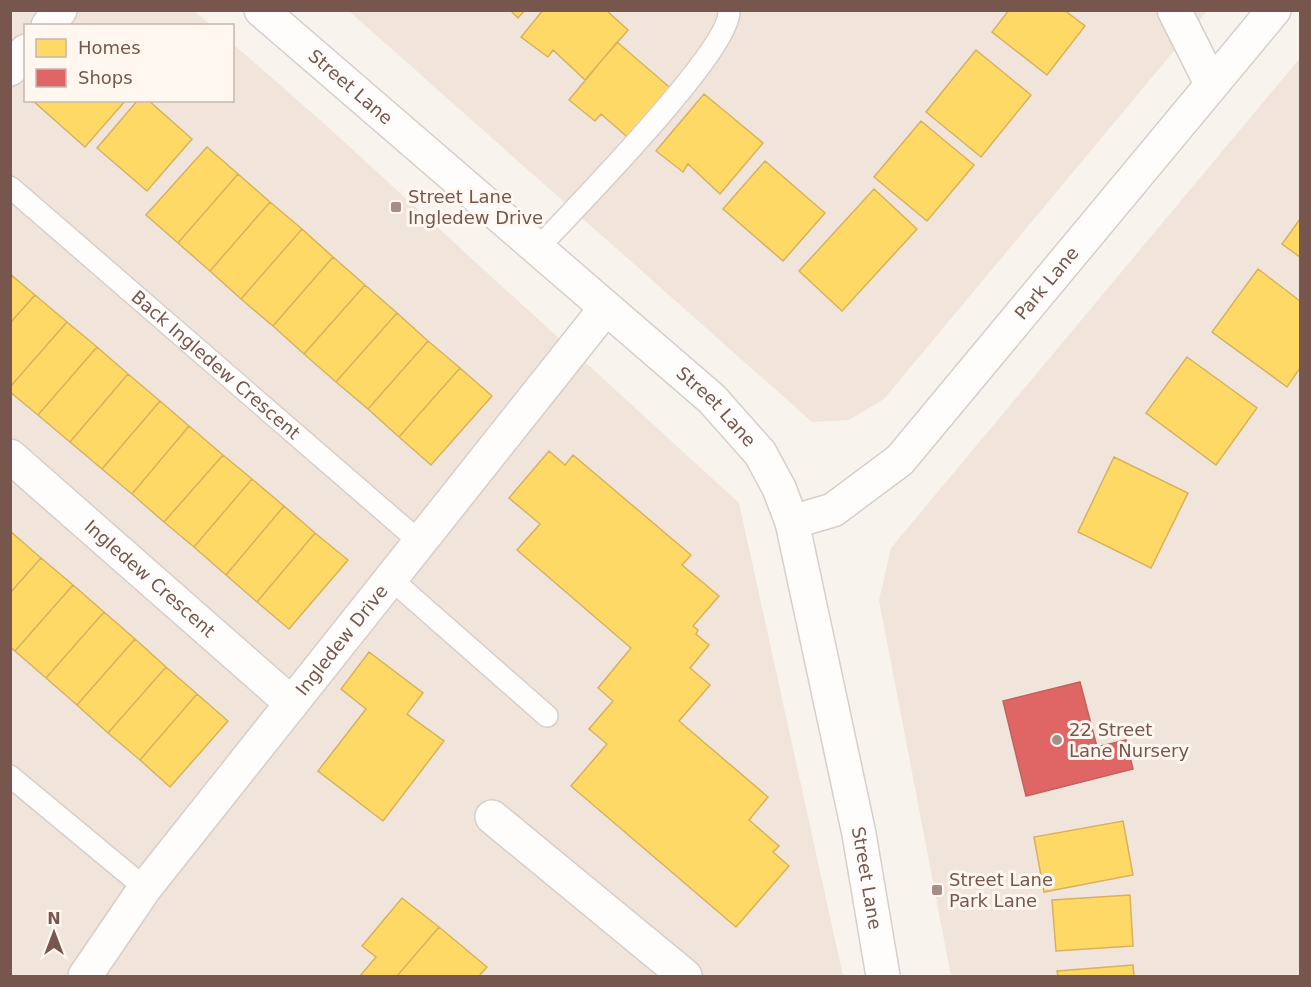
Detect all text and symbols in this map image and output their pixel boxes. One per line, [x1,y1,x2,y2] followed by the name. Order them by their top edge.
[24,24,234,102] legend
[78,37,141,58] text: Homes
[304,45,397,129] street label: Street Lane
[78,67,133,88] text: Shops
[408,186,543,228] place label: Street Lane Ingledew Drive
[389,200,403,214] marker: Street Lane Ingledew Drive
[1010,242,1083,324] street label: Park Lane
[127,286,305,443] street label: Back Ingledew Crescent
[672,362,760,451] street label: Street Lane
[80,515,220,641] street label: Ingledew Crescent
[291,580,392,699] street label: Ingledew Drive
[1069,719,1189,761] place label: 22 Street Lane Nursery
[1050,733,1064,747] marker: 22 Street Lane Nursery
[848,825,886,931] street label: Street Lane
[949,869,1053,911] place label: Street Lane Park Lane
[930,883,944,897] marker: Street Lane Park Lane
[24,903,84,963] north arrow
[47,909,61,928] text: N

